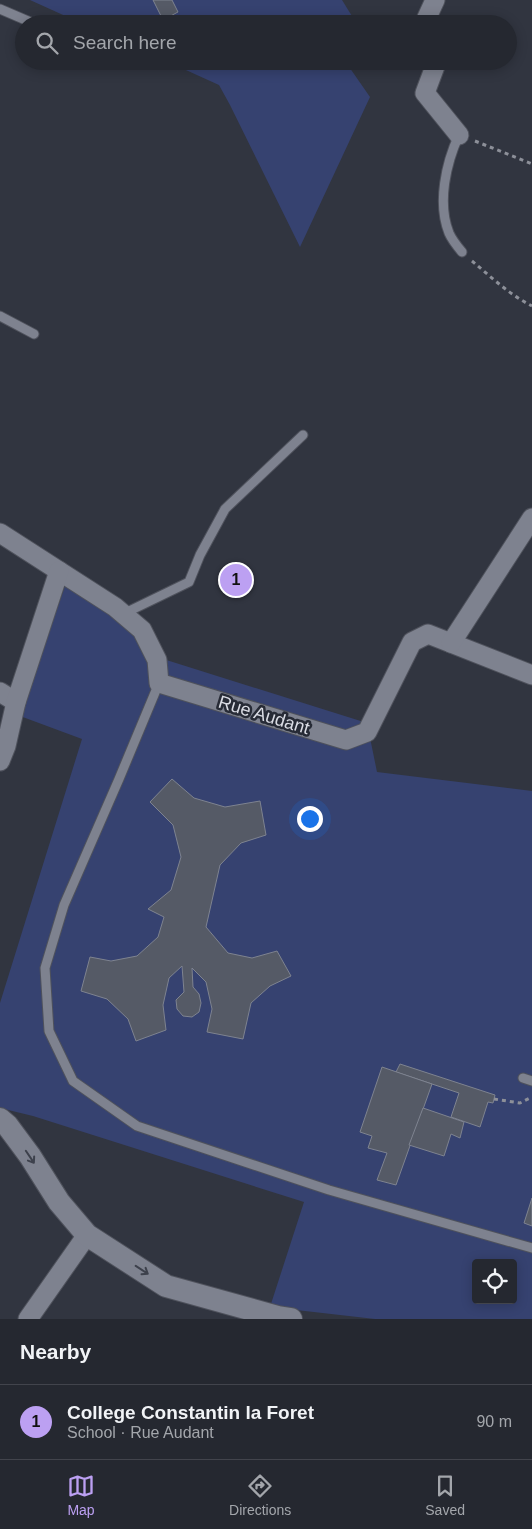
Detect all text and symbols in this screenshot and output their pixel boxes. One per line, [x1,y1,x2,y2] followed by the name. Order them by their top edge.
[15,15,517,70] search box
[33,29,61,57] icon: search
[73,32,177,53] text: Search here
[220,561,252,599] pin: 1
[216,692,312,738] street label: Rue Audant
[297,806,323,832] your location
[25,1149,35,1163] one-way arrow
[472,1259,517,1304] map controls
[472,1259,517,1304] button: locate
[135,1265,149,1276] one-way arrow
[20,1340,91,1363] text: Nearby
[67,1402,314,1423] text: College Constantin la Foret
[32,1413,40,1430] text: 1
[476,1413,512,1430] text: 90 m
[67,1424,214,1441] text: School · Rue Audant
[67,1472,95,1518] tab: Map
[229,1472,291,1518] tab: Directions
[425,1472,465,1518] tab: Saved

